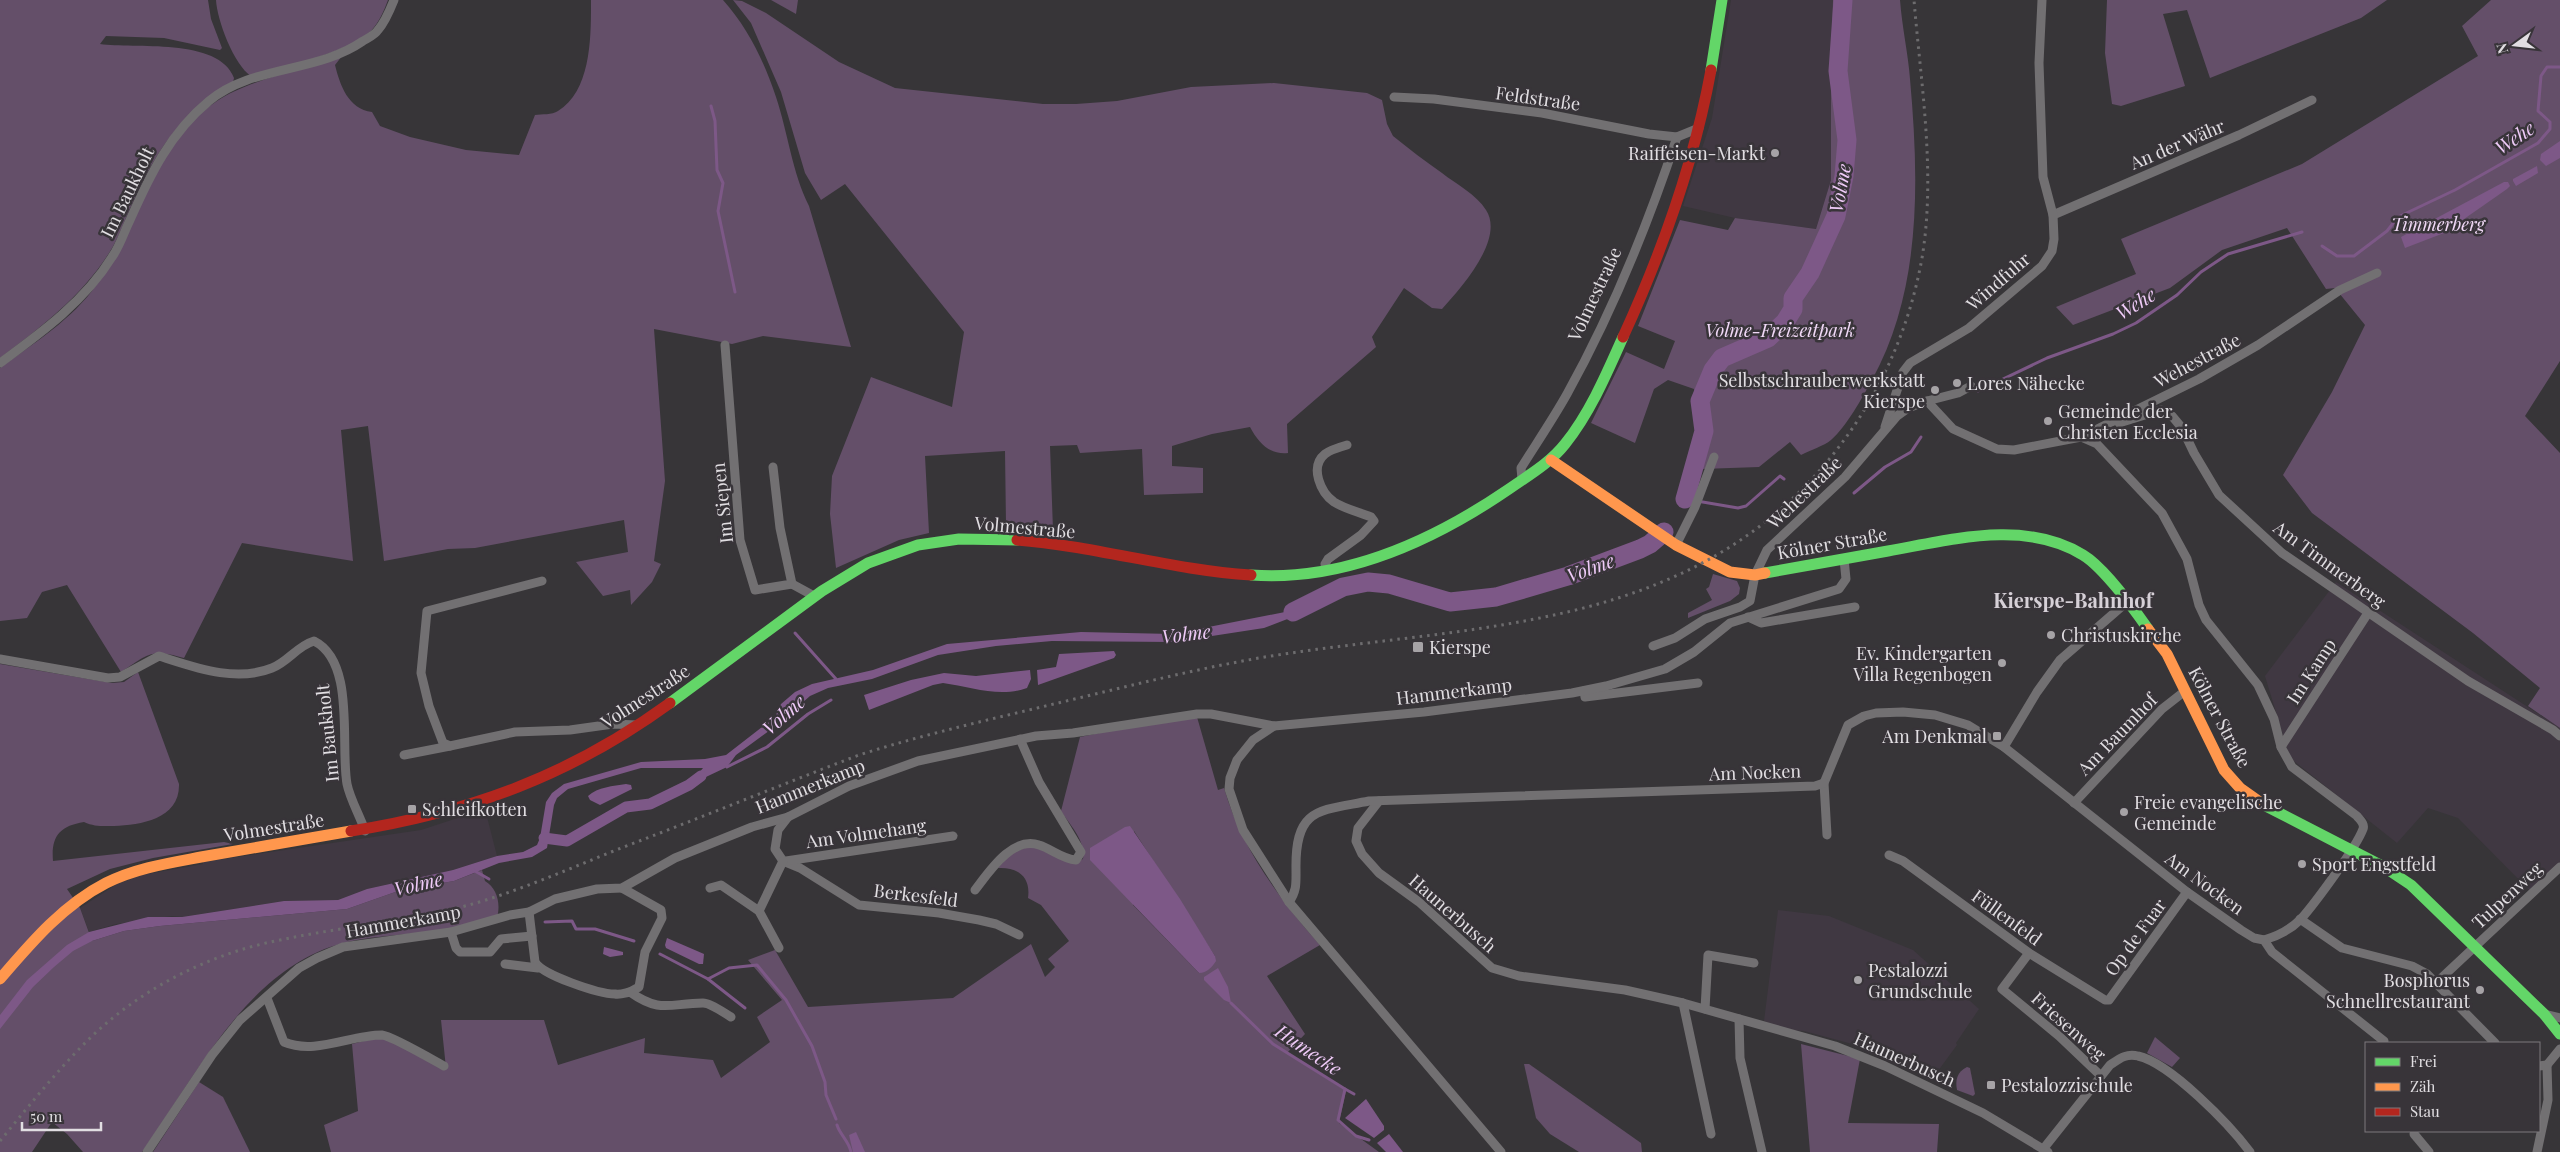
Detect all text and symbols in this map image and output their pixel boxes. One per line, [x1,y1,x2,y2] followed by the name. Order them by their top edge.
[2490,20,2540,70] north arrow
[2491,41,2512,56] text: N
[1494,80,1582,116] street label: Feldstraße
[2125,113,2228,175] street label: An der Währ
[2489,114,2539,160] water label: Wehe
[1628,141,1766,165] place label: Raiffeisen-Markt
[95,142,160,241] street label: Im Baukholt
[1769,147,1781,159] marker: Raiffeisen-Markt
[1822,162,1856,214] water label: Volme
[2391,212,2487,236] park label: Timmerberg
[1561,243,1626,346] street label: Volmestraße
[1960,247,2035,316] street label: Windfuhr
[2110,281,2160,325] water label: Wehe
[1705,318,1855,342] park label: Volme-Freizeitpark
[2149,327,2245,393] street label: Wehestraße
[1719,368,1926,413] place label: Selbstschrauberwerkstatt Kierspe
[1967,371,2085,395] place label: Lores Nähecke
[1951,377,1963,389] marker: Lores Nähecke
[1929,384,1941,396] marker: Selbstschrauberwerkstatt Kierspe
[2058,399,2198,444] place label: Gemeinde der Christen Ecclesia
[2042,415,2054,427] marker: Gemeinde der Christen Ecclesia
[1761,450,1846,534] street label: Wehestraße
[706,461,738,545] street label: Im Siepen
[973,511,1076,543] street label: Volmestraße
[2268,515,2391,613] street label: Am Timmerberg
[1775,522,1889,564] street label: Kölner Straße
[1562,546,1618,588] water label: Volme
[1993,586,2155,613] district label: Kierspe-Bahnhof
[1160,617,1212,649] water label: Volme
[2061,623,2181,647] place label: Christuskirche
[2045,629,2057,641] marker: Christuskirche
[2281,634,2341,708] street label: Im Kamp
[1429,635,1491,659] place label: Kierspe
[1411,640,1425,654] marker: Kierspe
[1852,641,1992,686] place label: Ev. Kindergarten Villa Regenbogen
[1996,657,2008,669] marker: Ev. Kindergarten Villa Regenbogen
[595,658,694,734] street label: Volmestraße
[2183,662,2257,772] street label: Kölner Straße
[1395,672,1513,710] street label: Hammerkamp
[310,682,344,783] street label: Im Baukholt
[2071,687,2163,781] street label: Am Baumhof
[756,688,810,740] water label: Volme
[1881,724,1987,748] place label: Am Denkmal
[1991,730,2003,742] marker: Am Denkmal
[752,753,868,819] street label: Hammerkamp
[1708,758,1802,786] street label: Am Nocken
[2134,790,2282,835] place label: Freie evangelische Gemeinde
[422,797,527,821] place label: Schleifkotten
[406,803,418,815] marker: Schleifkotten
[2118,806,2130,818] marker: Freie evangelische Gemeinde
[221,807,326,847] street label: Volmestraße
[803,813,928,853] street label: Am Volmehang
[2160,846,2249,920] street label: Am Nocken
[2312,852,2437,876] place label: Sport Engstfeld
[2467,856,2548,934] street label: Tulpenweg
[2296,858,2308,870] marker: Sport Engstfeld
[391,865,445,901] water label: Volme
[1404,868,1502,958] street label: Haunerbusch
[872,878,960,912] street label: Berkesfeld
[1967,884,2047,951] street label: Füllenfeld
[2099,894,2171,980] street label: Op de Fuar
[344,899,462,943] street label: Hammerkamp
[1868,958,1972,1003] place label: Pestalozzi Grundschule
[2326,968,2471,1013] place label: Bosphorus Schnellrestaurant
[1852,974,1864,986] marker: Pestalozzi Grundschule
[2474,984,2486,996] marker: Bosphorus Schnellrestaurant
[2027,986,2112,1066] street label: Friesenweg
[1270,1017,1347,1081] water label: Humecke
[1851,1026,1960,1092] street label: Haunerbusch
[2365,1042,2540,1132] legend
[2410,1051,2438,1071] text: Frei
[2001,1073,2133,1097] place label: Pestalozzischule
[2410,1076,2435,1096] text: Zäh
[1985,1079,1997,1091] marker: Pestalozzischule
[22,1100,101,1132] scale bar
[2410,1101,2440,1121] text: Stau
[30,1106,63,1126] text: 50 m

